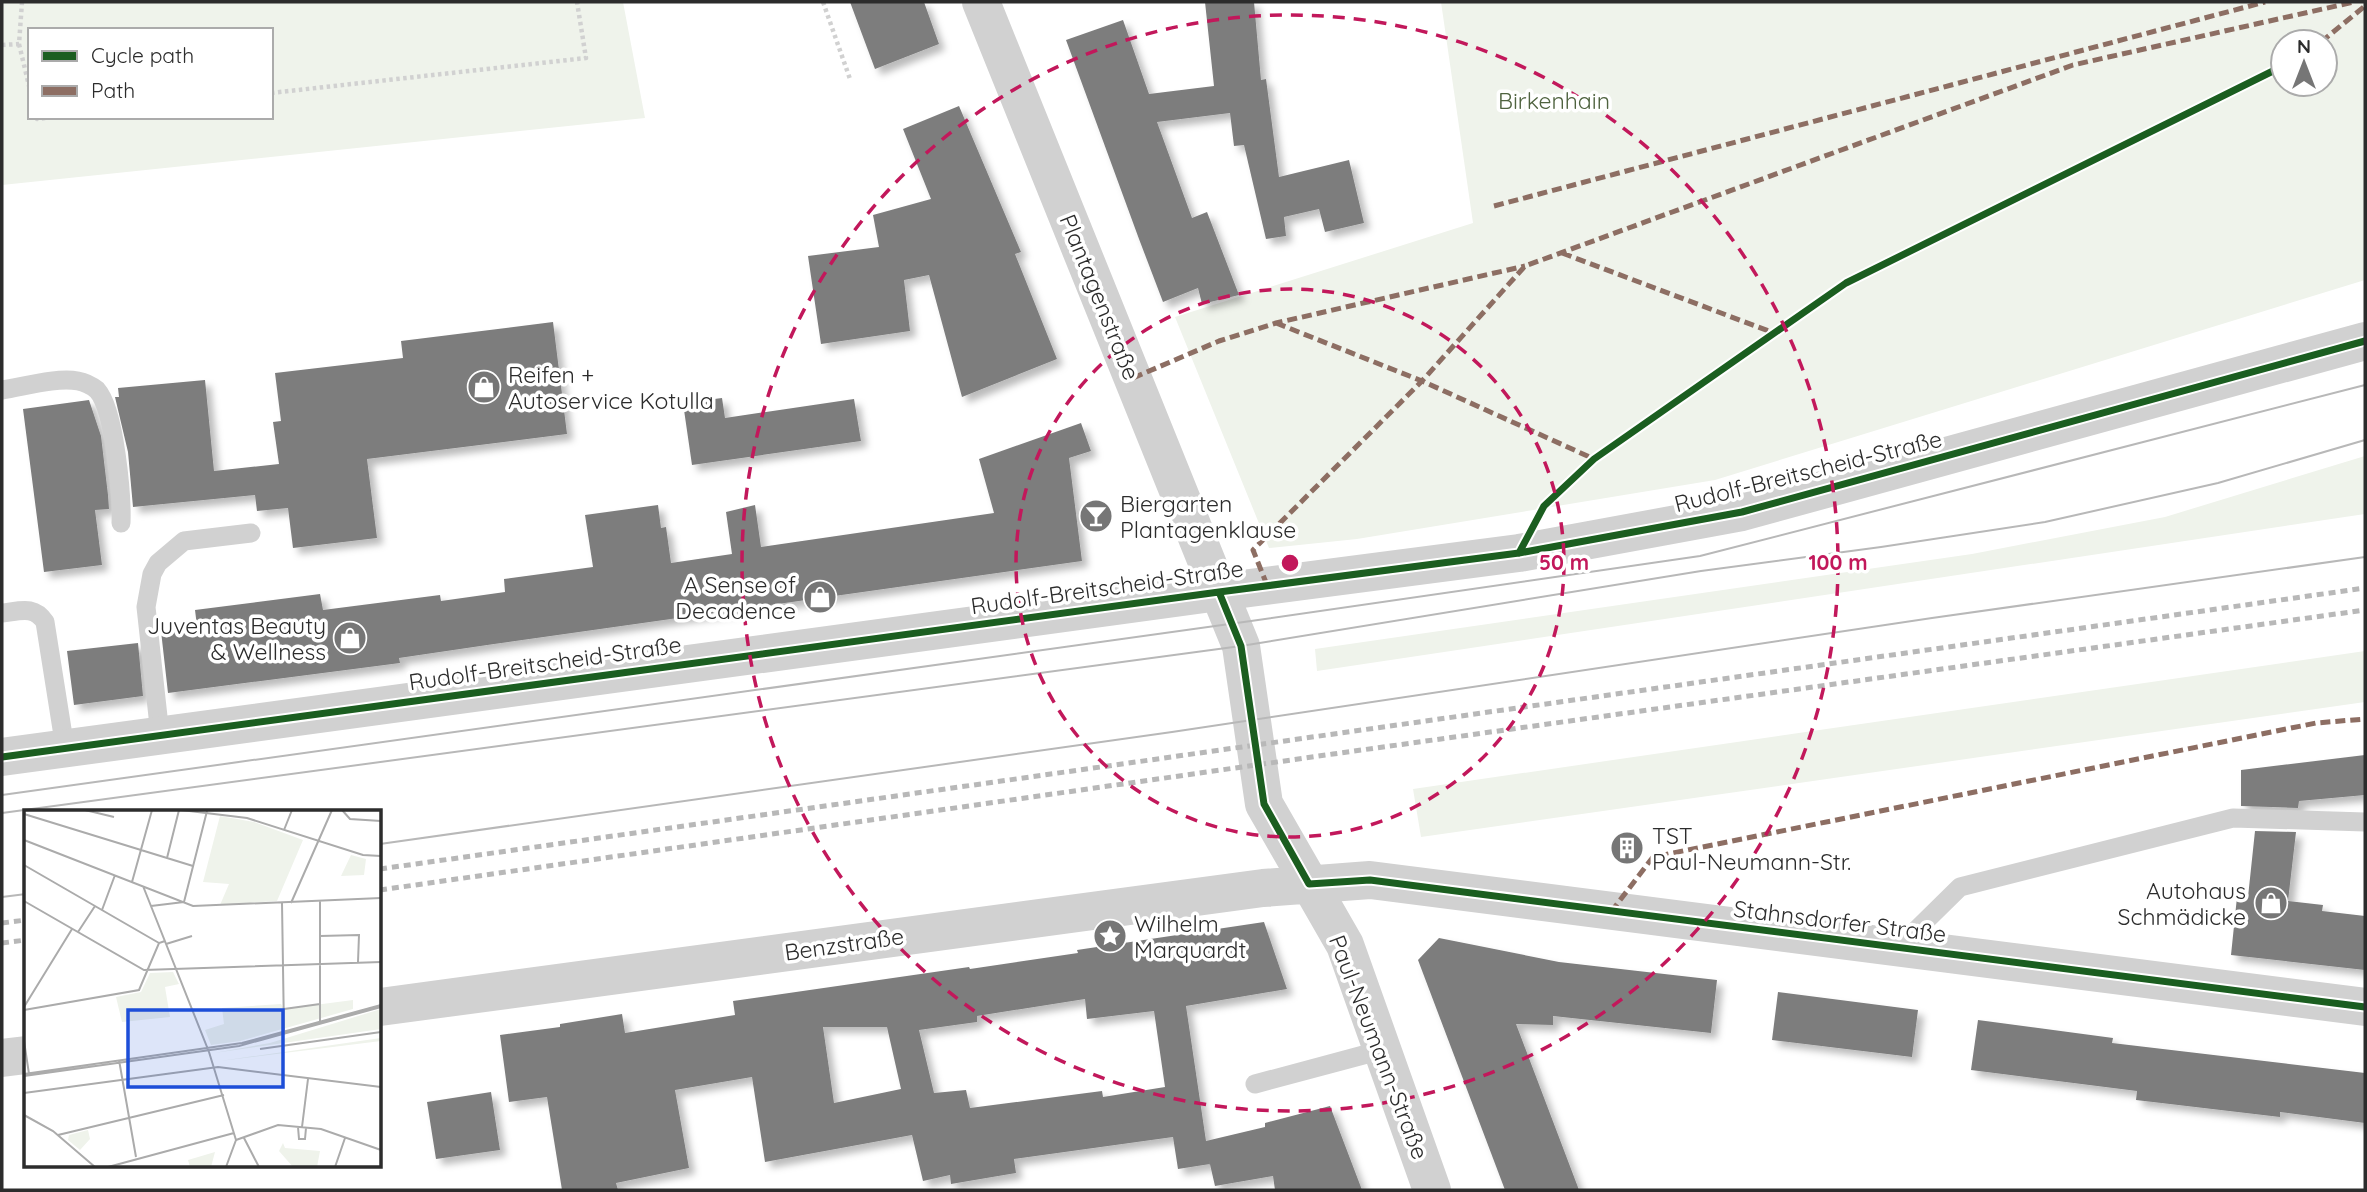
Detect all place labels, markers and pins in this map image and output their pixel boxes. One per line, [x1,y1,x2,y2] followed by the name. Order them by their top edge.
[508,360,714,415] place label: Reifen + Autoservice Kotulla
[465,368,503,406] shop icon: Reifen + Autoservice Kotulla
[1120,489,1296,544] place label: Biergarten Plantagenklause
[1077,497,1115,535] bar icon: Biergarten Plantagenklause
[1278,551,1302,575] centre of rings
[675,570,796,625] place label: A Sense of Decadence
[801,578,839,616] shop icon: A Sense of Decadence
[147,611,326,666] place label: Juventas Beauty & Wellness
[331,619,369,657] shop icon: Juventas Beauty & Wellness
[1652,821,1851,876] place label: TST Paul-Neumann-Str.
[1608,829,1646,867] building icon: TST Paul-Neumann-Str.
[2118,876,2246,931] place label: Autohaus Schmädicke
[2252,884,2290,922] shop icon: Autohaus Schmädicke
[1134,909,1247,964] place label: Wilhelm Marquardt
[1091,917,1129,955] place icon: Wilhelm Marquardt

